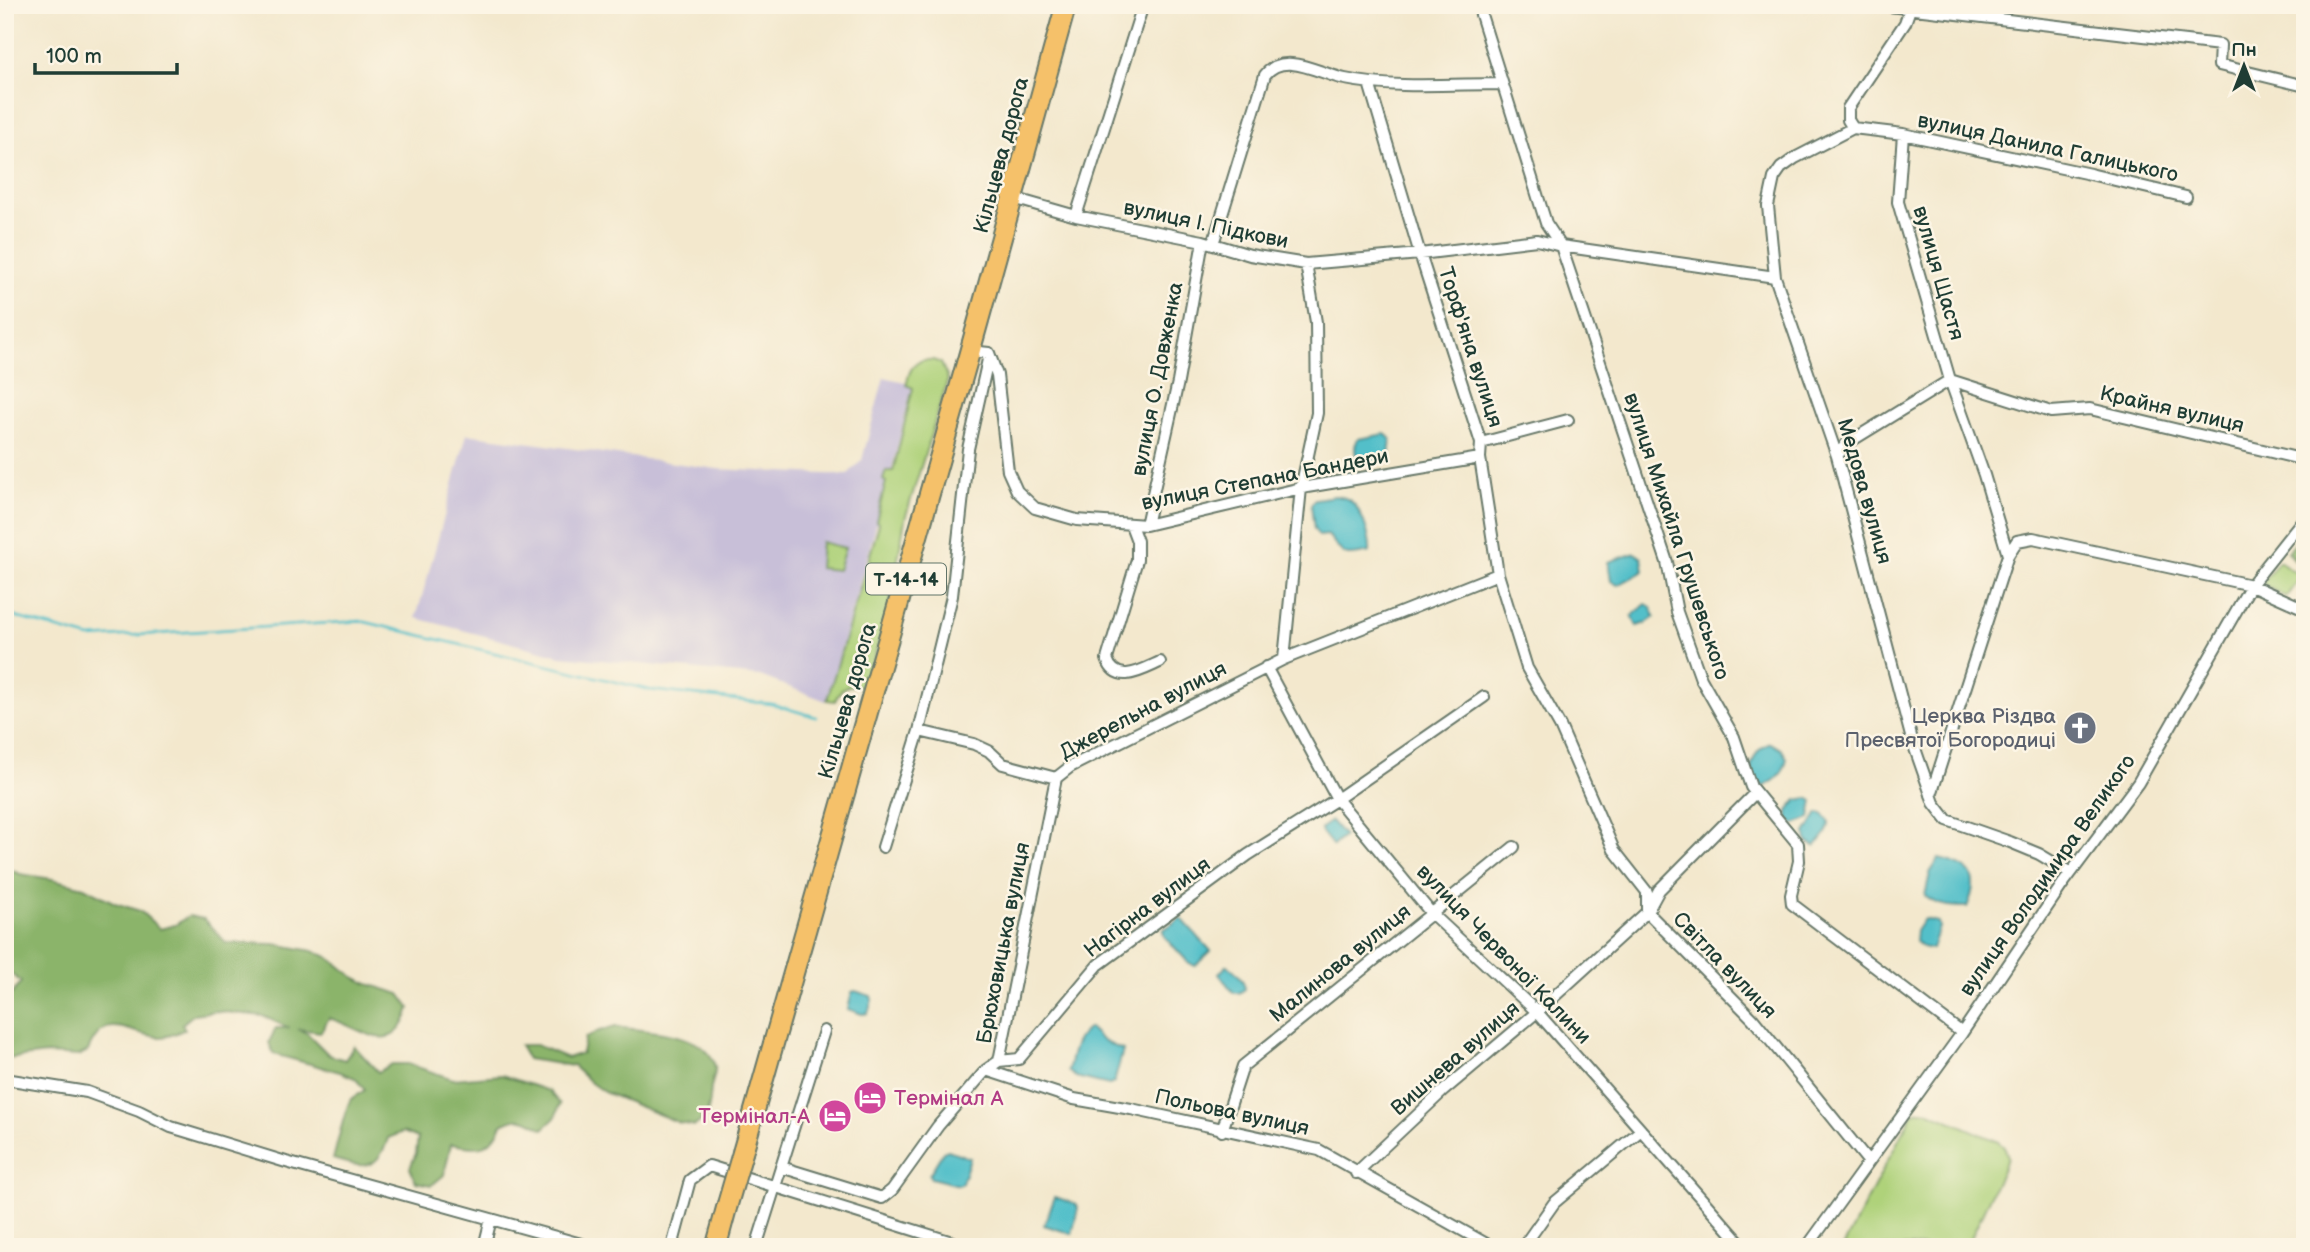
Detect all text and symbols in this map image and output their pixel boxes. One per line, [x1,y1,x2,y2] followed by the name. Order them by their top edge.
[35,32,177,76] scale bar
[2208,32,2278,102] north arrow
[2231,39,2257,62] text: Пн
[46,44,102,69] text: 100 m
[969,74,1035,236] street label: Кільцева дорога
[1915,108,2180,187] street label: вулиця Данила Галицького
[1121,195,1291,254] street label: вулиця І. Підкови
[1907,203,1970,343] street label: вулиця Щастя
[1433,264,1508,431] street label: Торф'яна вулиця
[1126,279,1189,478] street label: вулиця О. Довженка
[2097,381,2246,438] street label: Крайня вулиця
[1618,390,1735,683] street label: вулиця Михайла Грушевського
[1832,415,1897,567] street label: Медова вулиця
[1139,443,1391,516] street label: вулиця Степана Бандери
[866,564,946,594] road number: Т-14-14
[813,620,882,782] street label: Кільцева дорога
[1056,656,1231,765] street label: Джерельна вулиця
[1844,704,2057,753] place label: Церква Різдва Пресвятої Богородиці
[2061,709,2099,747] church icon: Церква Різдва Пресвятої Богородиці
[1954,750,2141,1001] street label: вулиця Володимира Великого
[972,840,1035,1046] street label: Брюховицька вулиця
[1079,852,1215,963] street label: Нагірна вулиця
[1411,859,1596,1049] street label: вулиця Червоної Калини
[1265,899,1416,1028] street label: Малинова вулиця
[1668,907,1782,1024] street label: Світла вулиця
[1386,996,1525,1121] street label: Вишнева вулиця
[851,1079,889,1117] hotel icon: Термінал А
[1152,1084,1311,1141] street label: Польова вулиця
[894,1086,1004,1111] place label: Термінал А
[816,1097,854,1135] hotel icon: Термінал-А
[699,1104,810,1129] place label: Термінал-А

